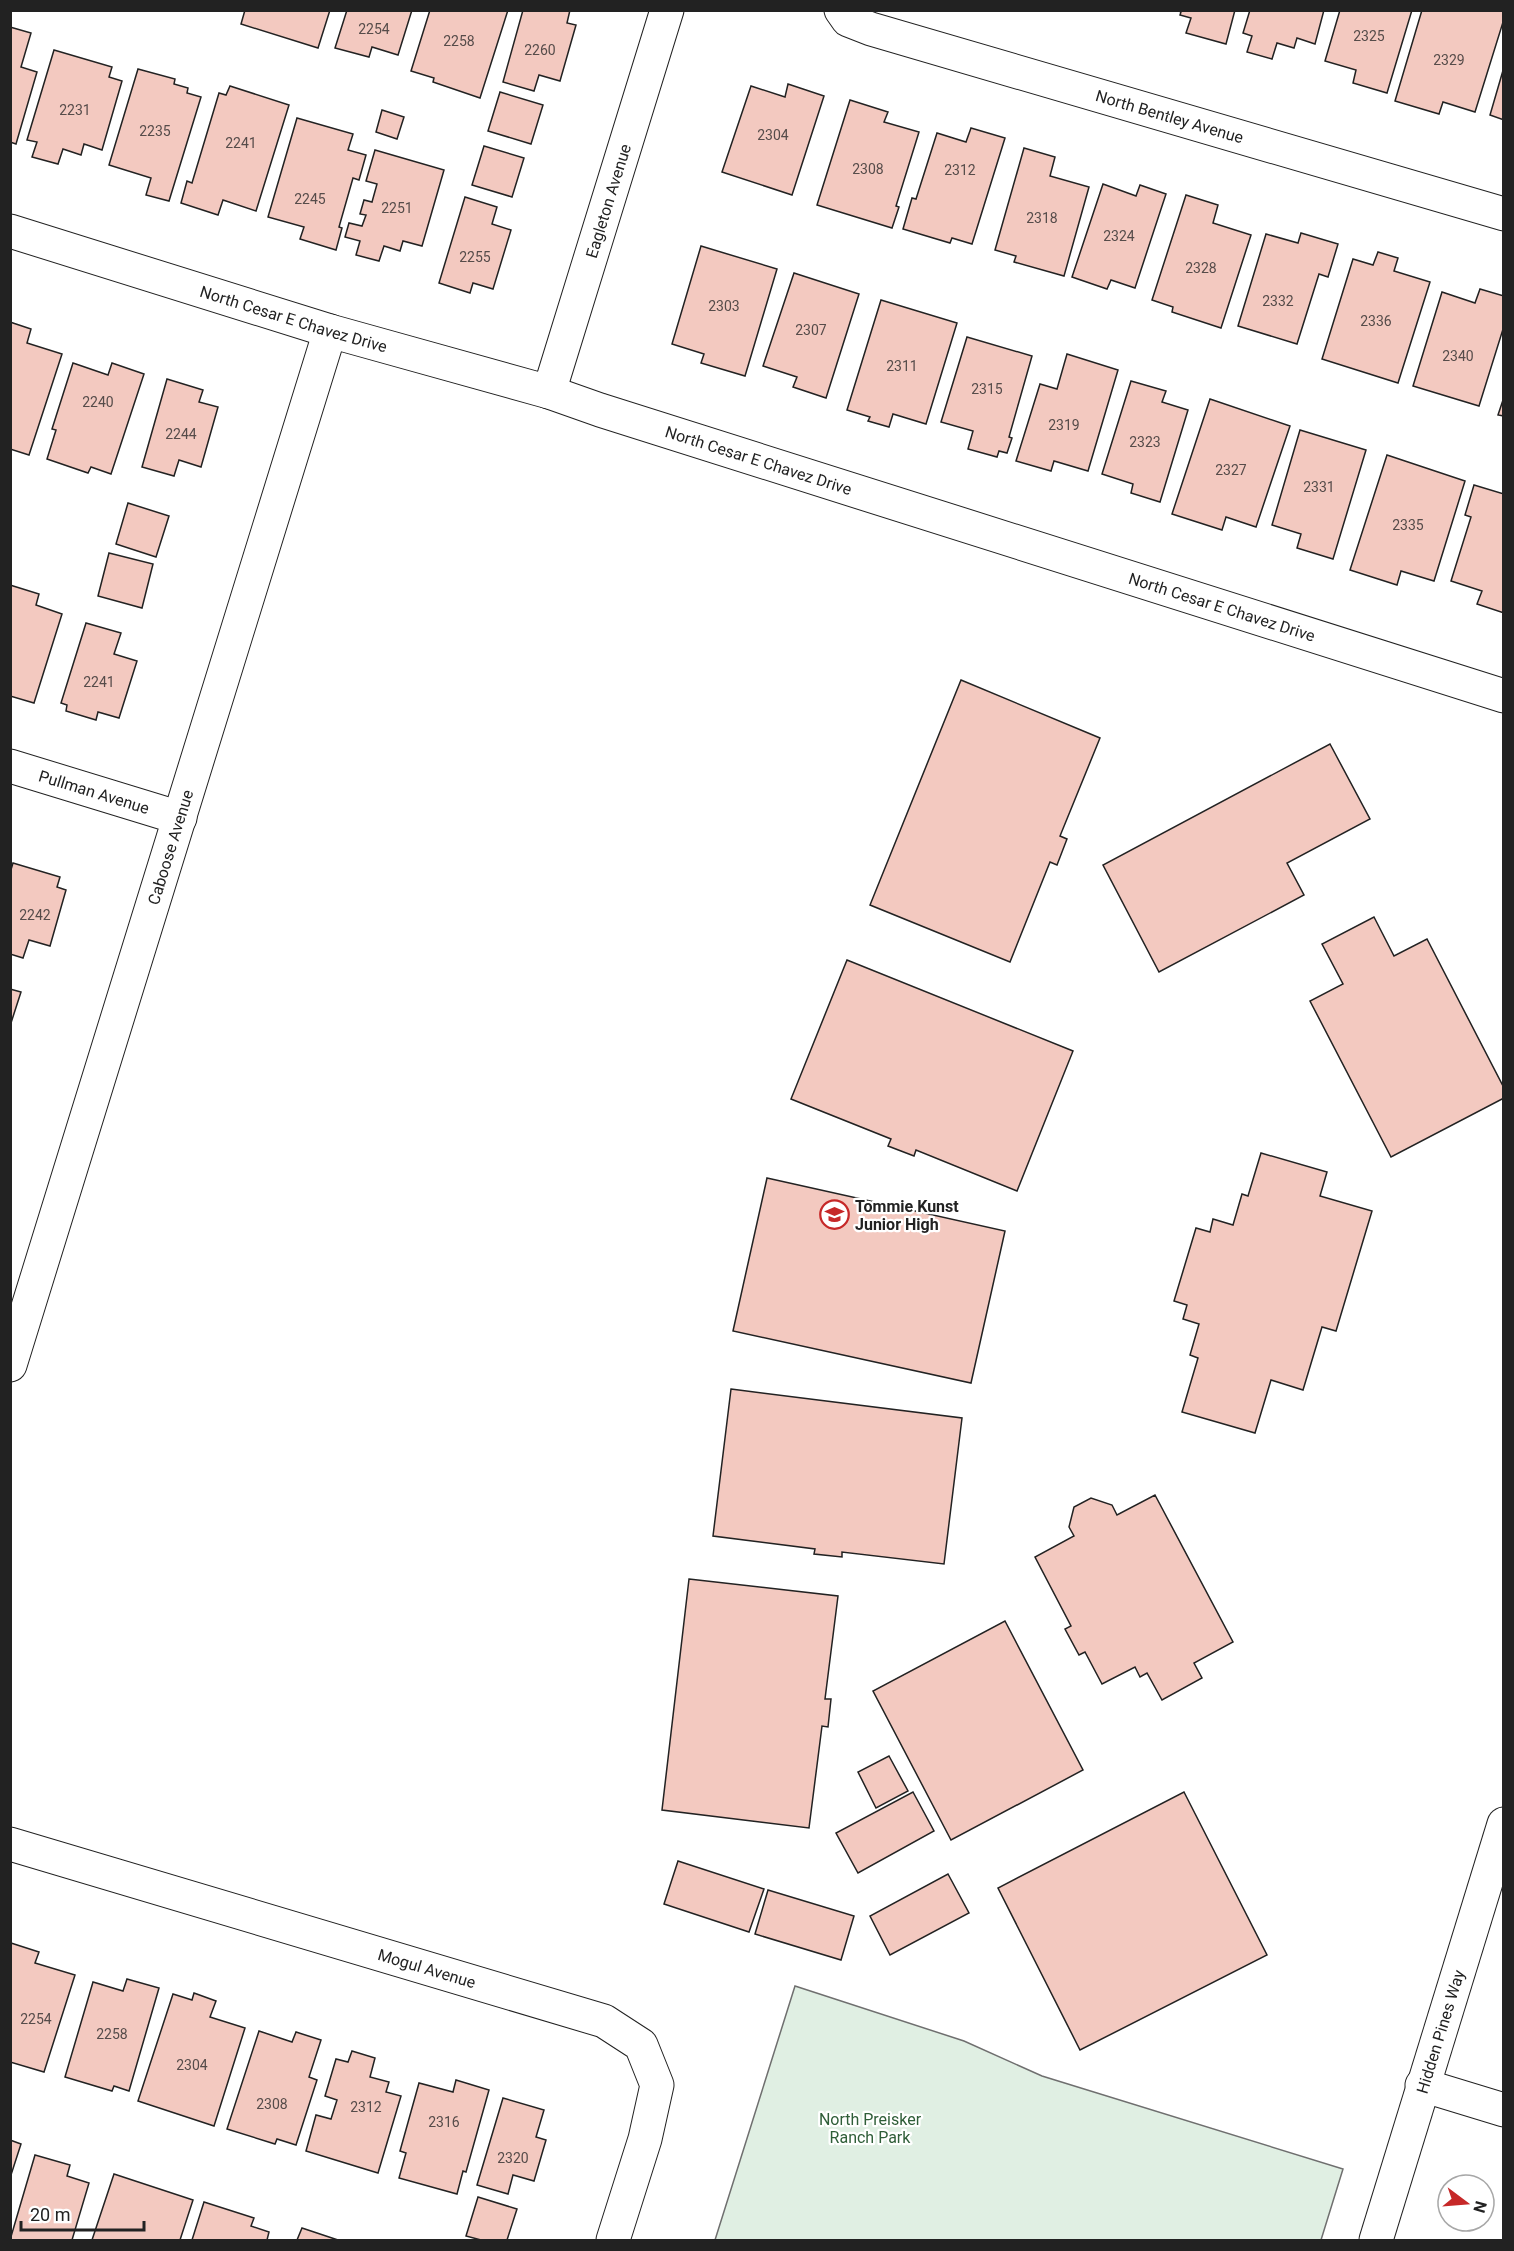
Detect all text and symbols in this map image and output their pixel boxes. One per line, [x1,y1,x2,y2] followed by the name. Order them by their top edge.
[358,21,390,37] house number: 2254
[1353,28,1385,44] house number: 2325
[443,33,475,49] house number: 2258
[524,42,556,58] house number: 2260
[1433,52,1465,68] house number: 2329
[1093,86,1246,147] street label: North Bentley Avenue
[59,102,91,118] house number: 2231
[139,123,171,139] house number: 2235
[757,127,789,143] house number: 2304
[225,135,257,151] house number: 2241
[581,141,635,260] street label: Eagleton Avenue
[852,161,884,177] house number: 2308
[944,162,976,178] house number: 2312
[294,191,326,207] house number: 2245
[381,200,413,216] house number: 2251
[1026,210,1058,226] house number: 2318
[1103,228,1135,244] house number: 2324
[459,249,491,265] house number: 2255
[1185,260,1217,276] house number: 2328
[198,282,389,356] street label: North Cesar E Chavez Drive
[1262,293,1294,309] house number: 2332
[708,298,740,314] house number: 2303
[1360,313,1392,329] house number: 2336
[795,322,827,338] house number: 2307
[1442,348,1474,364] house number: 2340
[886,358,918,374] house number: 2311
[971,381,1003,397] house number: 2315
[82,394,114,410] house number: 2240
[1048,417,1080,433] house number: 2319
[663,422,854,499] street label: North Cesar E Chavez Drive
[165,426,197,442] house number: 2244
[1129,434,1161,450] house number: 2323
[1215,462,1247,478] house number: 2327
[1303,479,1335,495] house number: 2331
[1392,517,1424,533] house number: 2335
[1126,568,1318,645] street label: North Cesar E Chavez Drive
[83,674,115,690] house number: 2241
[37,766,152,818] street label: Pullman Avenue
[144,787,197,907] street label: Caboose Avenue
[19,907,51,923] house number: 2242
[855,1197,959,1234] place label: Tommie Kunst Junior High
[818,1199,850,1231] school or university icon: Tommie Kunst Junior High
[376,1945,478,1992] street label: Mogul Avenue
[1412,1967,1468,2096] street label: Hidden Pines Way
[20,2011,52,2027] house number: 2254
[96,2026,128,2042] house number: 2258
[176,2057,208,2073] house number: 2304
[256,2096,288,2112] house number: 2308
[350,2099,382,2115] house number: 2312
[819,2110,922,2147] park label: North Preisker Ranch Park
[428,2114,460,2130] house number: 2316
[497,2150,529,2166] house number: 2320
[1436,2173,1496,2233] north arrow
[21,2194,144,2232] scale bar
[1469,2199,1491,2215] text: N
[30,2204,70,2225] text: 20 m

